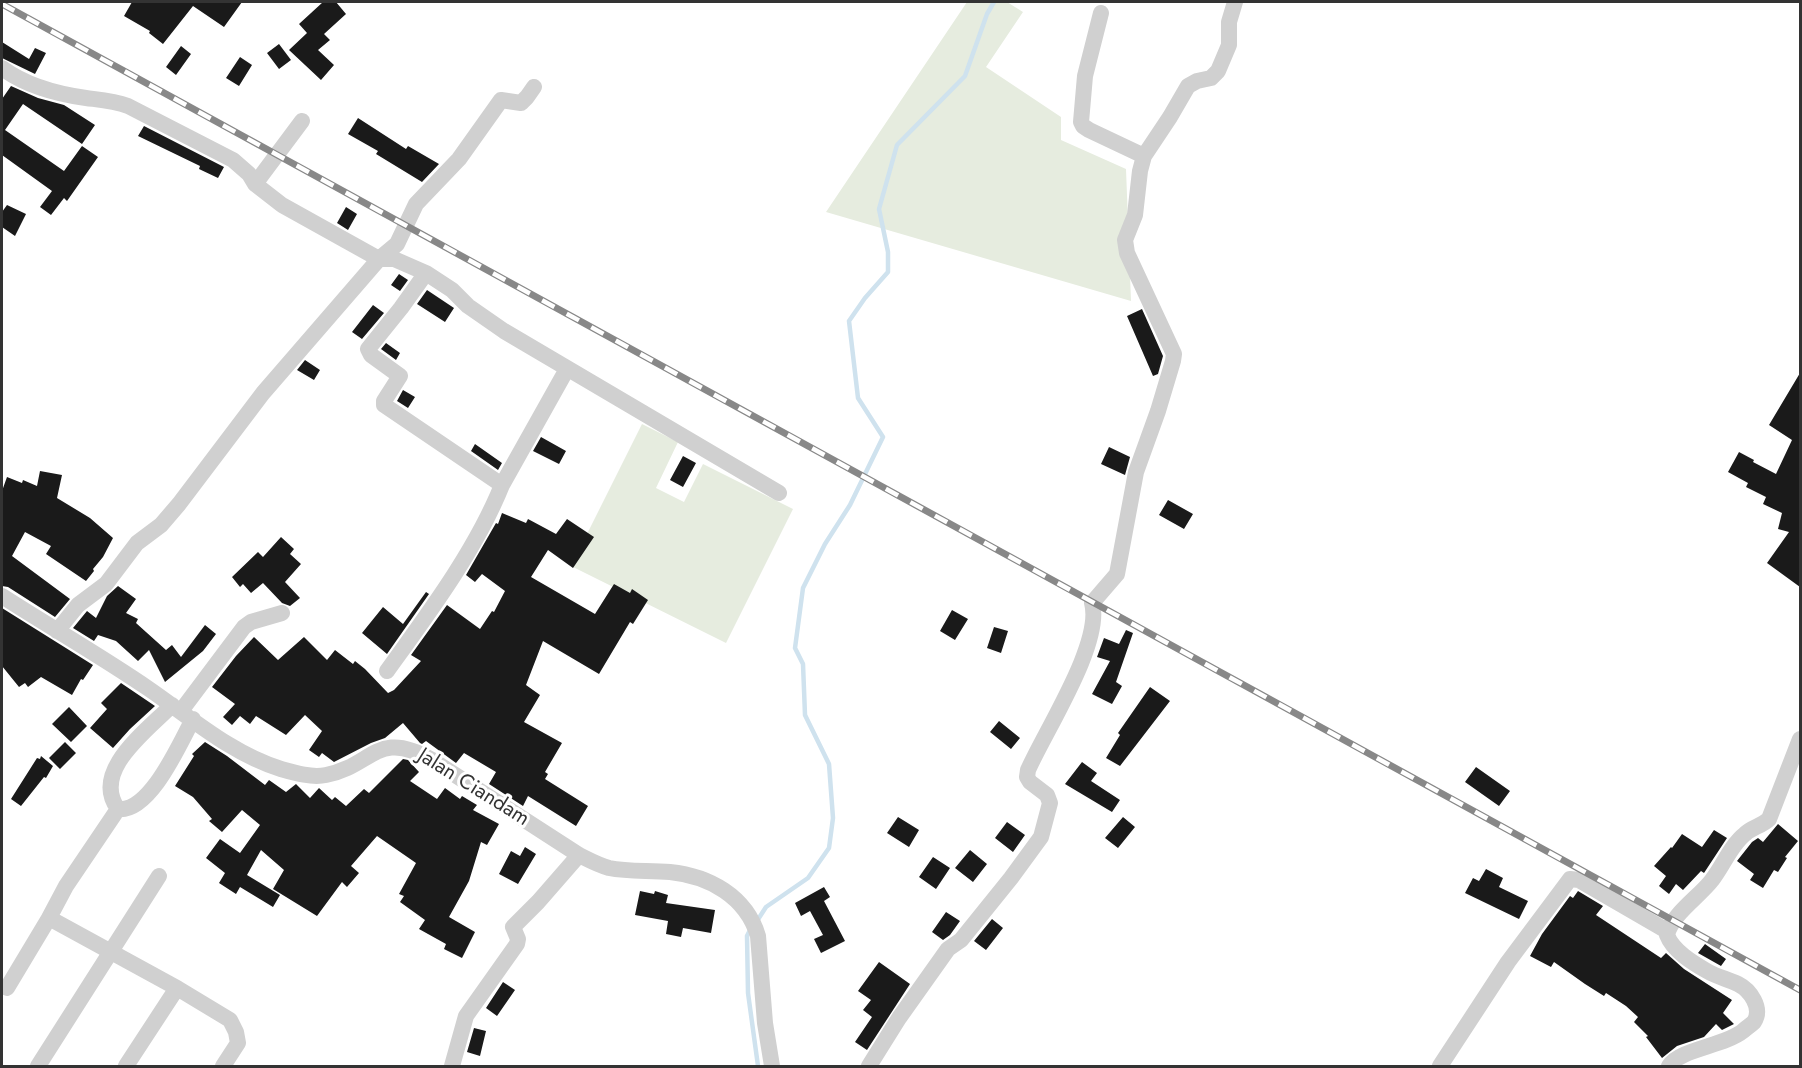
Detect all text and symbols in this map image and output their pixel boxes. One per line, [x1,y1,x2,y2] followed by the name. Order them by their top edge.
[413,744,533,832] street label: Jalan Ciandam

